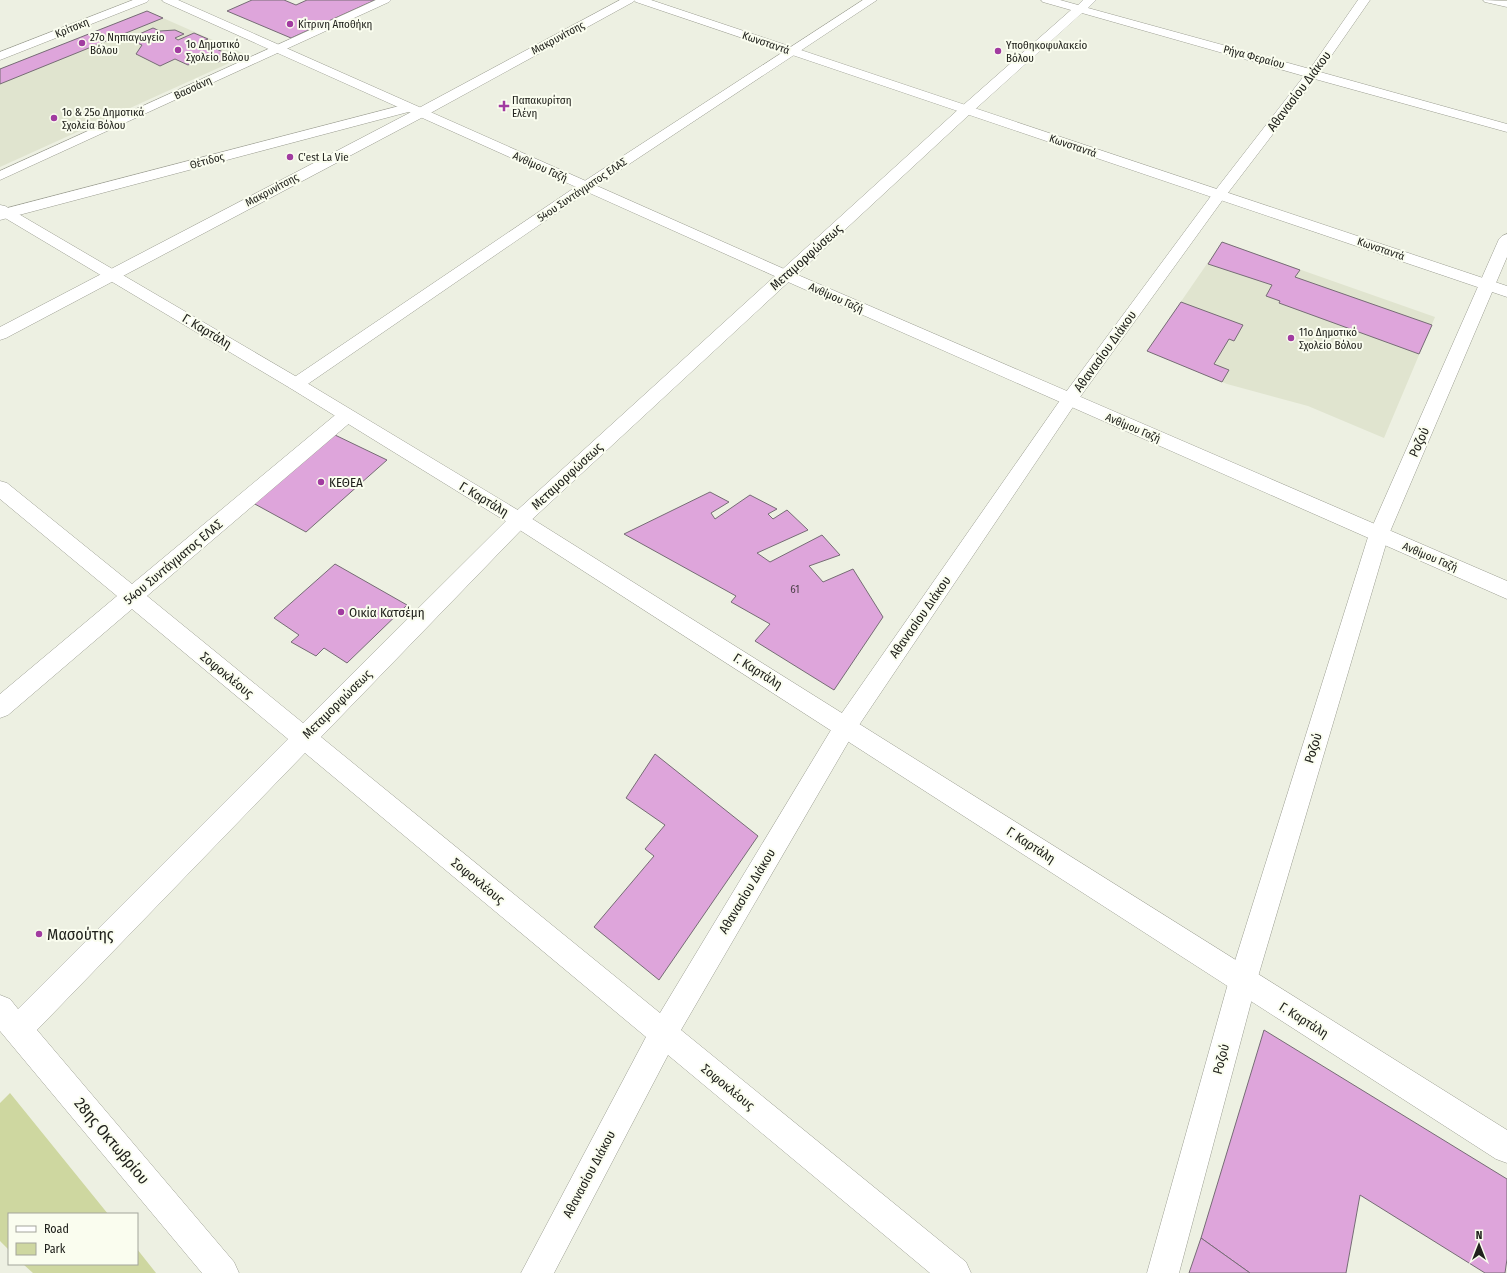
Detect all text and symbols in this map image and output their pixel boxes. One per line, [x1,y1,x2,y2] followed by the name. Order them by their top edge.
[53,15,91,41] street label: Κρίτσκη
[298,18,372,31] place label: Κίτρινη Αποθήκη
[529,18,587,57] street label: Μακρυνίτσης
[285,19,295,29] marker: Κίτρινη Αποθήκη
[741,29,791,57] street label: Κωνσταντά
[90,31,165,57] place label: 27ο Νηπιαγωγείο Βόλου
[77,38,87,48] marker: 27ο Νηπιαγωγείο Βόλου
[186,38,249,64] place label: 1ο Δημοτικό Σχολείο Βόλου
[1006,39,1088,65] place label: Υποθηκοφυλακείο Βόλου
[1222,43,1286,71] street label: Ρήγα Φεραίου
[173,45,183,55] marker: 1ο Δημοτικό Σχολείο Βόλου
[993,46,1003,56] marker: Υποθηκοφυλακείο Βόλου
[1264,48,1334,134] street label: Αθανασίου Διάκου
[172,74,214,102] street label: Βασσάνη
[512,94,571,120] place label: Παπακυρίτση Ελένη
[499,101,509,111] marker: Παπακυρίτση Ελένη
[62,106,144,132] place label: 1ο & 25ο Δημοτικά Σχολεία Βόλου
[49,113,59,123] marker: 1ο & 25ο Δημοτικά Σχολεία Βόλου
[1048,132,1098,160] street label: Κωνσταντά
[511,149,569,185] street label: Ανθίμου Γαζή
[188,150,226,172] street label: Θέτιδος
[298,151,349,164] place label: C'est La Vie
[285,152,295,162] marker: C'est La Vie
[535,155,629,225] street label: 54ου Συντάγματος ΕΛΑΣ
[243,170,301,209] street label: Μακρυνίτσης
[767,220,845,293] street label: Μεταμορφώσεως
[1356,235,1406,263] street label: Κωνσταντά
[807,280,865,316] street label: Ανθίμου Γαζή
[1071,308,1139,394] street label: Αθανασίου Διάκου
[180,310,234,352] street label: Γ. Καρτάλη
[1299,326,1362,352] place label: 11ο Δημοτικό Σχολείο Βόλου
[1286,333,1296,343] marker: 11ο Δημοτικό Σχολείο Βόλου
[1104,411,1162,445] street label: Ανθίμου Γαζή
[1406,425,1432,459] street label: Ροζού
[528,439,606,513] street label: Μεταμορφώσεως
[329,475,363,490] place label: ΚΕΘΕΑ
[316,477,326,487] marker: ΚΕΘΕΑ
[457,478,511,520] street label: Γ. Καρτάλη
[121,516,225,608] street label: 54ου Συντάγματος ΕΛΑΣ
[1401,540,1459,574] street label: Ανθίμου Γαζή
[886,573,954,661] street label: Αθανασίου Διάκου
[790,583,800,596] house number: 61
[349,605,425,620] place label: Οικία Κατσέμη
[336,607,346,617] marker: Οικία Κατσέμη
[197,649,257,701] street label: Σοφοκλέους
[731,650,785,692] street label: Γ. Καρτάλη
[299,666,375,742] street label: Μεταμορφώσεως
[1301,731,1325,765] street label: Ροζού
[1004,824,1058,866] street label: Γ. Καρτάλη
[716,846,778,936] street label: Αθανασίου Διάκου
[448,855,508,907] street label: Σοφοκλέους
[47,925,114,944] place label: Μασούτης
[34,929,44,939] marker: Μασούτης
[1277,999,1331,1041] street label: Γ. Καρτάλη
[1210,1042,1232,1076] street label: Ροζού
[698,1061,758,1113] street label: Σοφοκλέους
[70,1094,154,1188] street label: 28ης Οκτωβρίου
[560,1128,618,1220] street label: Αθανασίου Διάκου
[8,1213,138,1265] legend
[44,1222,69,1236] text: Road
[1459,1225,1499,1265] north arrow
[1476,1229,1482,1242] text: N
[44,1242,66,1256] text: Park

